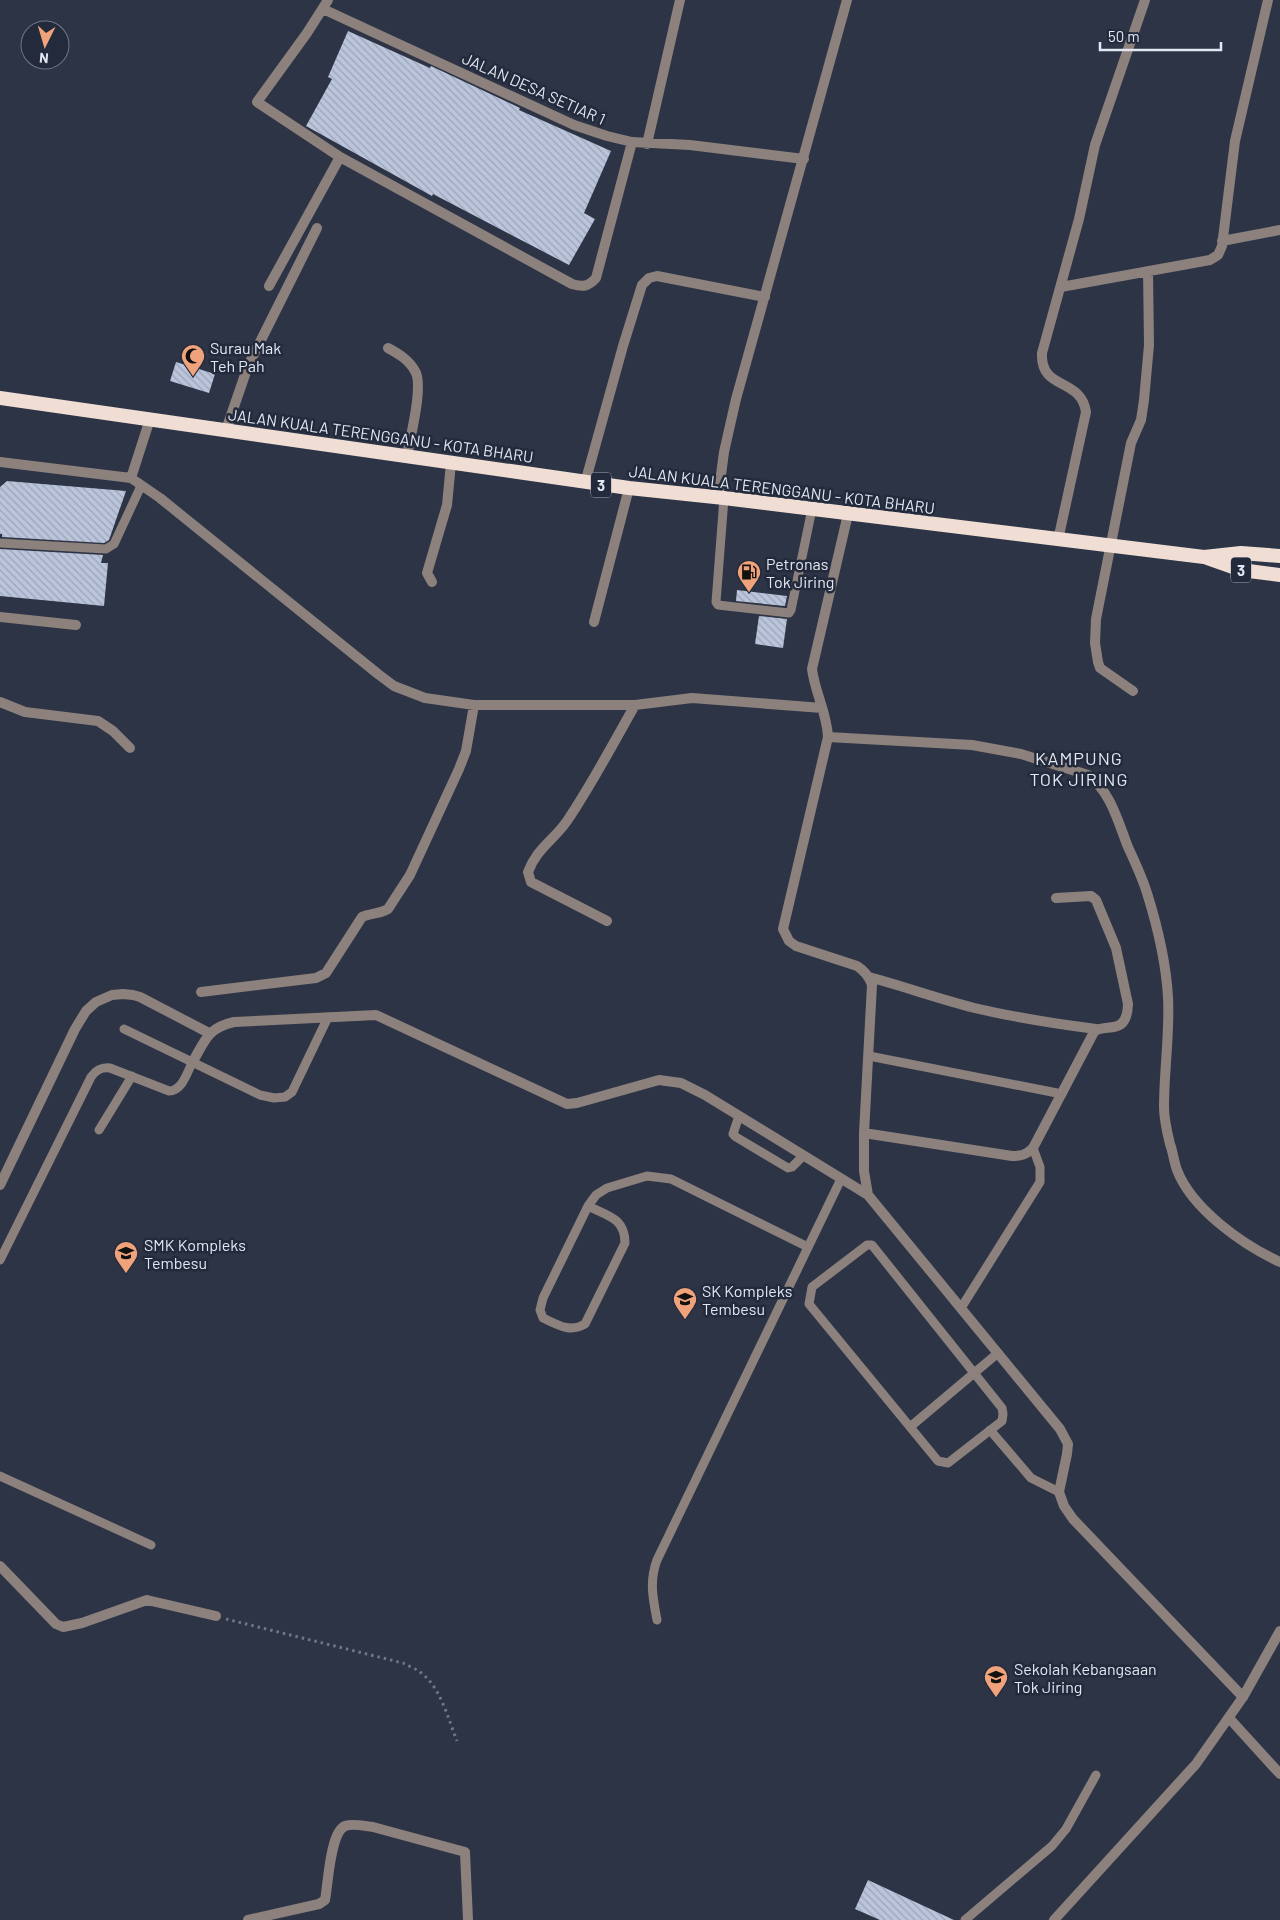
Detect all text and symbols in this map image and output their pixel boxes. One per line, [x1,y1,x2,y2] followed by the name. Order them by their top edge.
[20,20,70,70] north arrow
[1100,20,1221,52] scale bar
[1108,27,1140,45] text: 50 m
[459,48,609,128] street label: JALAN DESA SETIAR 1
[38,50,49,67] text: N
[210,338,281,375] place label: Surau Mak Teh Pah
[180,343,206,377] mosque icon: Surau Mak Teh Pah
[227,404,535,466] street label: JALAN KUALA TERENGGANU - KOTA BHARU
[628,461,936,517] street label: JALAN KUALA TERENGGANU - KOTA BHARU
[591,472,611,498] road number: 3
[766,554,834,591] place label: Petronas Tok Jiring
[1231,558,1251,582] road number: 3
[736,559,762,593] fuel station icon: Petronas Tok Jiring
[1029,747,1129,790] district label: KAMPUNG TOK JIRING
[144,1235,246,1272] place label: SMK Kompleks Tembesu
[113,1240,139,1274] school or university icon: SMK Kompleks Tembesu
[702,1281,793,1318] place label: SK Kompleks Tembesu
[672,1286,698,1320] school or university icon: SK Kompleks Tembesu
[1014,1659,1157,1696] place label: Sekolah Kebangsaan Tok Jiring
[983,1664,1009,1698] school or university icon: Sekolah Kebangsaan Tok Jiring

